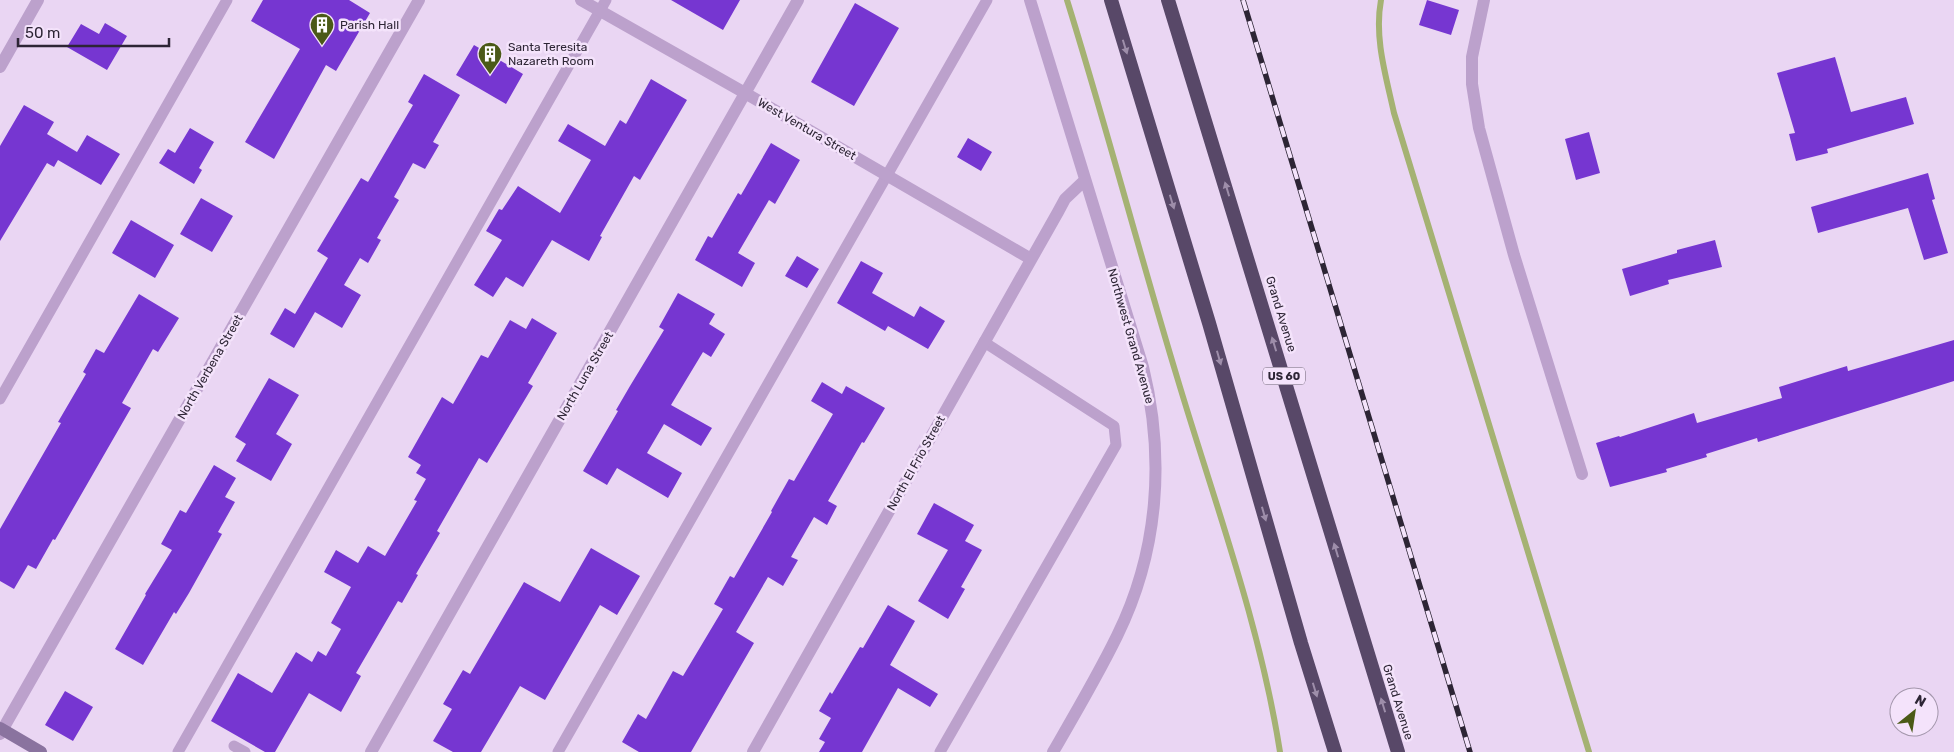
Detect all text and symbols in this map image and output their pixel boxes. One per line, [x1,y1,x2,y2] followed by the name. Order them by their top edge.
[309,12,335,46] building icon: Parish Hall
[18,15,169,47] scale bar
[340,18,399,32] place label: Parish Hall
[25,24,60,42] text: 50 m
[1121,39,1129,54] one-way arrow
[508,40,594,68] place label: Santa Teresita Nazareth Room
[477,41,503,75] building icon: Santa Teresita Nazareth Room
[755,95,859,163] street label: West Ventura Street
[1222,181,1230,196] one-way arrow
[1168,195,1176,210] one-way arrow
[1105,267,1157,405] street label: Northwest Grand Avenue
[1263,275,1299,354] street label: Grand Avenue
[174,312,246,422] street label: North Verbena Street
[554,329,616,423] street label: North Luna Street
[1270,336,1278,351] one-way arrow
[1215,350,1223,365] one-way arrow
[1263,368,1305,384] road number: US 60
[884,413,948,513] street label: North El Frio Street
[1260,507,1268,522] one-way arrow
[1332,542,1340,557] one-way arrow
[1380,663,1416,742] street label: Grand Avenue
[1312,682,1320,697] one-way arrow
[1889,687,1939,737] north arrow
[1912,691,1929,711] text: N
[1379,698,1387,713] one-way arrow

